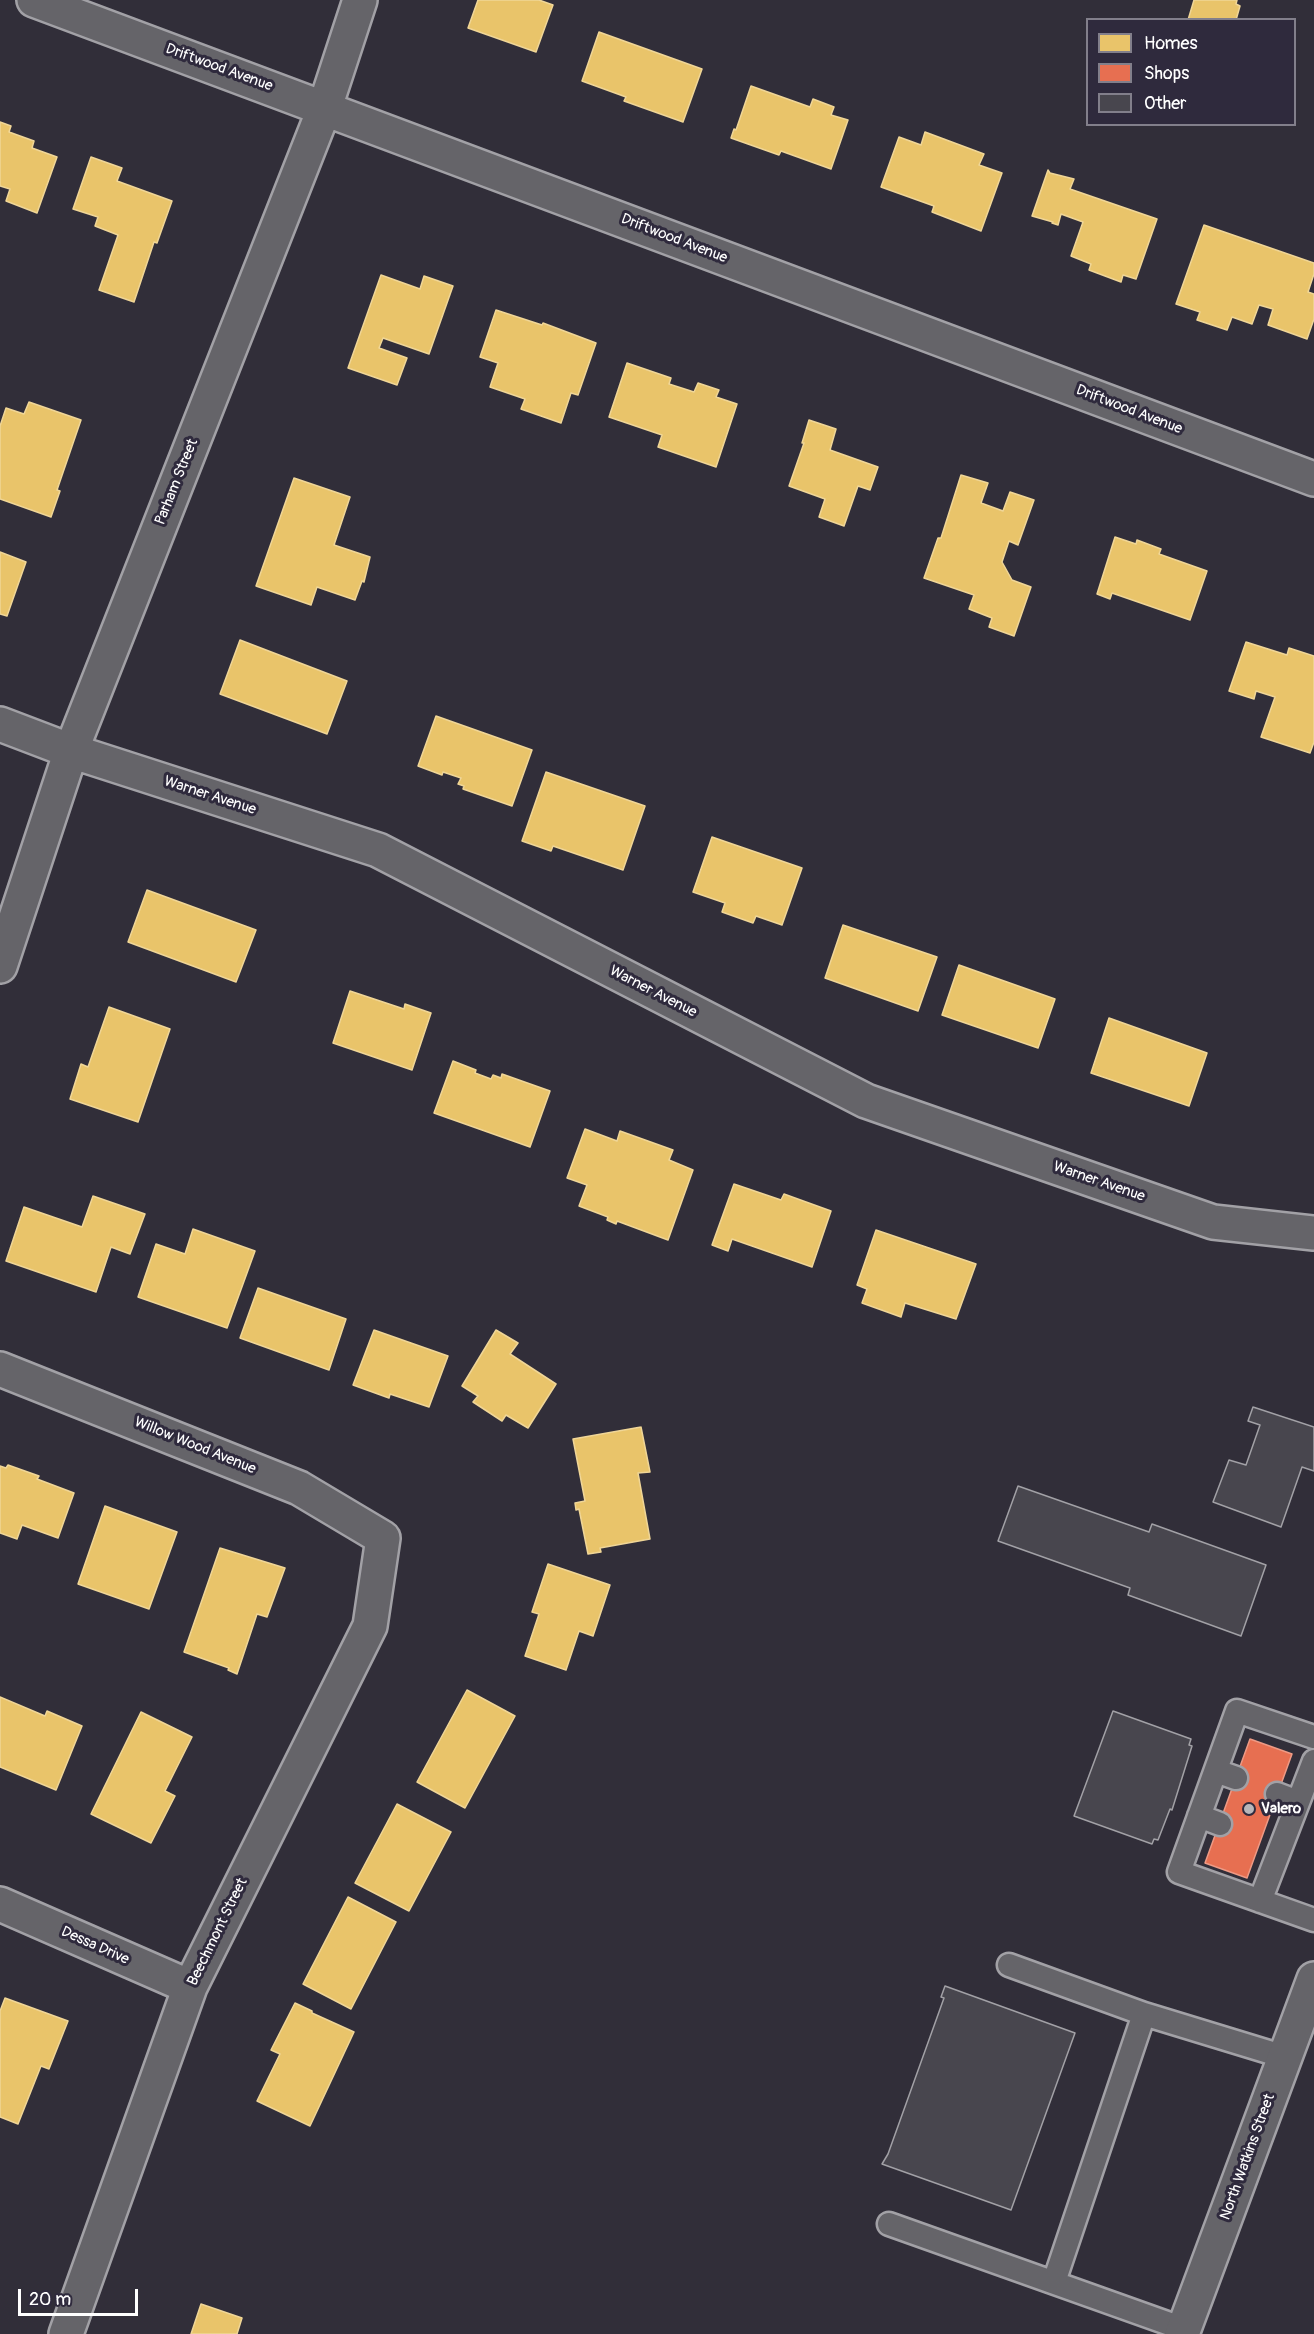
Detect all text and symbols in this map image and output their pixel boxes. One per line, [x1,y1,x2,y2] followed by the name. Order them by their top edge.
[1086,18,1296,126] legend
[1144,32,1197,55] text: Homes
[163,40,275,96] street label: Driftwood Avenue
[1144,62,1189,85] text: Shops
[1144,92,1186,115] text: Other
[618,210,730,268] street label: Driftwood Avenue
[1073,381,1185,439] street label: Driftwood Avenue
[152,436,202,528] street label: Parham Street
[162,773,258,819] street label: Warner Avenue
[606,962,700,1022] street label: Warner Avenue
[1051,1158,1147,1206] street label: Warner Avenue
[132,1413,258,1479] street label: Willow Wood Avenue
[1261,1800,1301,1818] place label: Valero
[1242,1802,1256,1816] marker: Valero
[184,1875,252,1989] street label: Beechmont Street
[58,1923,132,1969] street label: Dessa Drive
[1217,2091,1279,2223] street label: North Watkins Street
[21,2277,141,2315] scale bar
[29,2288,71,2311] text: 20 m

